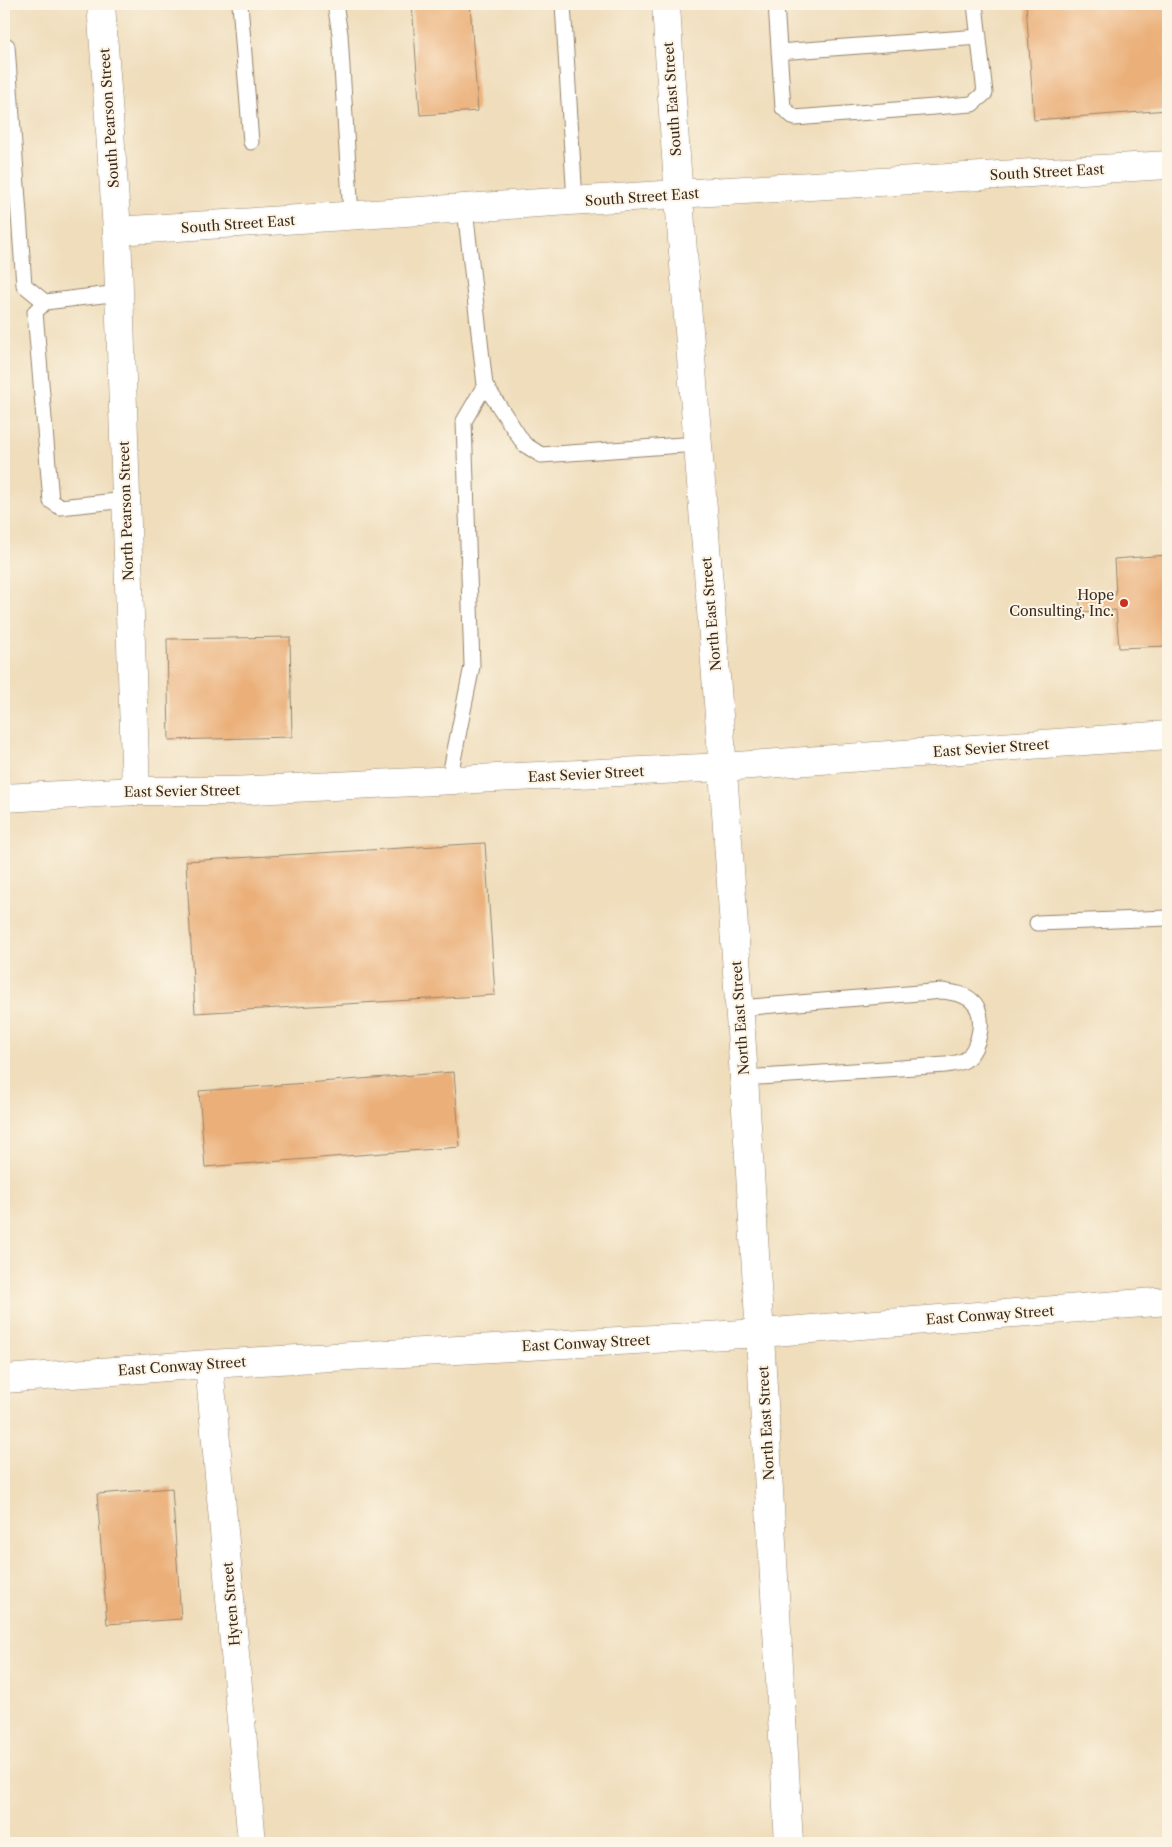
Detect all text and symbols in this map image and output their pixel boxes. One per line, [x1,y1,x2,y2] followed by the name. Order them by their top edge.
[659,41,685,157] street label: South East Street
[95,48,123,188] street label: South Pearson Street
[989,160,1105,184] street label: South Street East
[584,184,700,210] street label: South Street East
[180,211,296,237] street label: South Street East
[115,441,137,581] street label: North Pearson Street
[697,556,725,672] street label: North East Street
[1009,586,1114,620] place label: Hope Consulting, Inc.
[1118,597,1130,609] marker: Hope Consulting, Inc.
[932,735,1050,761] street label: East Sevier Street
[527,762,645,786] street label: East Sevier Street
[124,781,240,801] street label: East Sevier Street
[727,960,753,1076] street label: North East Street
[925,1302,1055,1328] street label: East Conway Street
[521,1331,651,1355] street label: East Conway Street
[117,1353,247,1379] street label: East Conway Street
[754,1365,778,1481] street label: North East Street
[218,1561,244,1647] street label: Hyten Street

